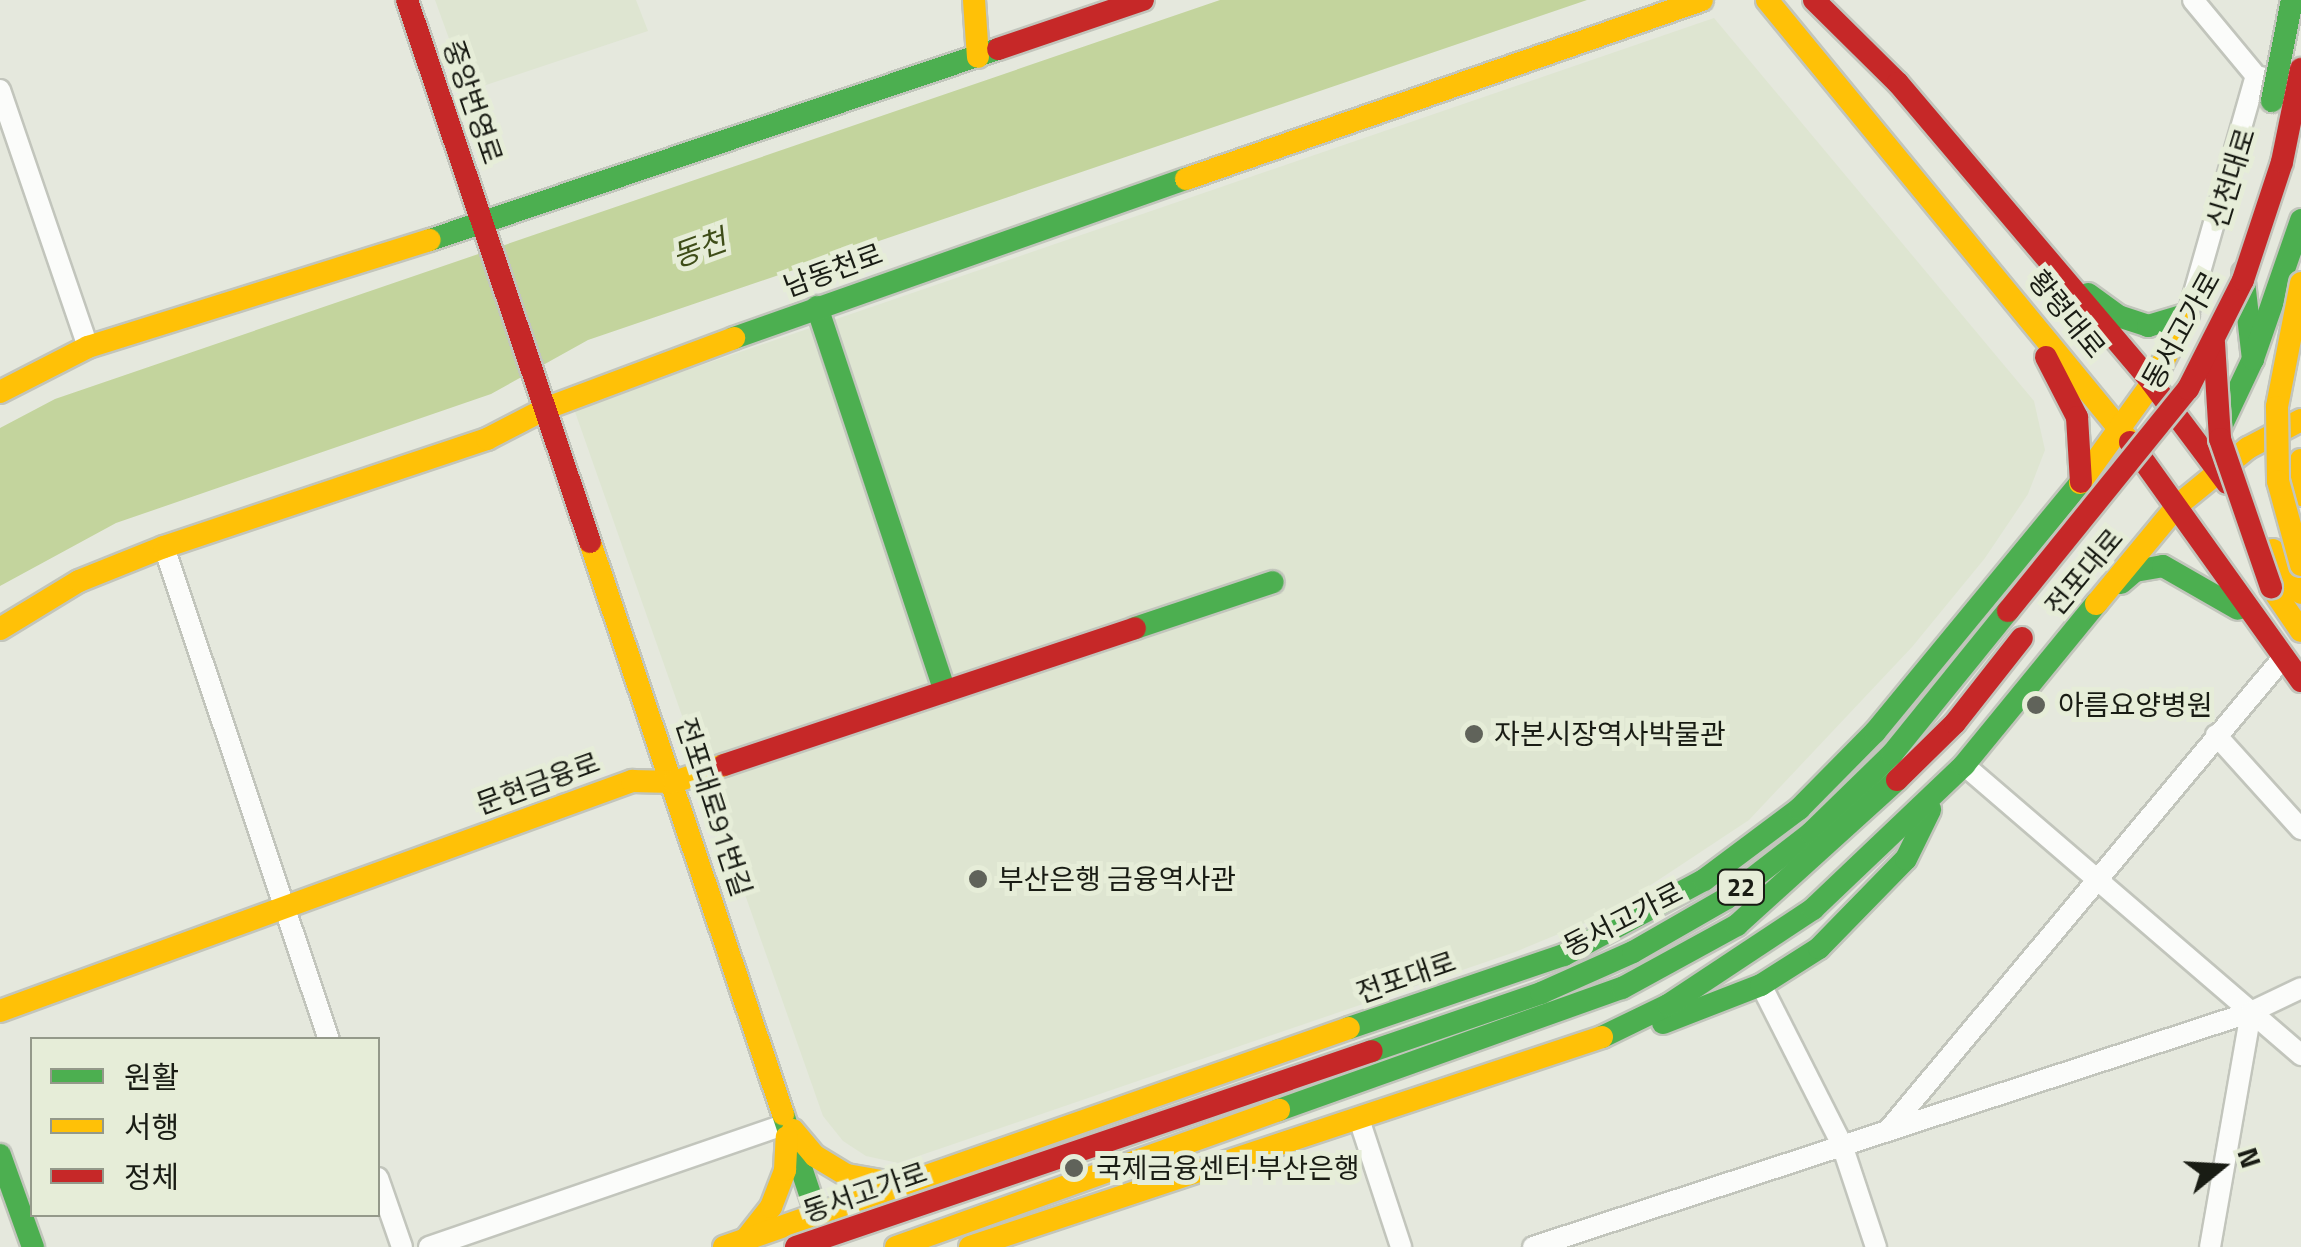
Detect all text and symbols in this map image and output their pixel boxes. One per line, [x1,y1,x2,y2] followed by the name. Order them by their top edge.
[436,36,510,168] street label: 중앙번영로
[2200,124,2262,232] street label: 신천대로
[667,222,731,274] water label: 동천
[779,237,887,303] street label: 남동천로
[2022,263,2112,365] street label: 황령대로
[2135,266,2227,394] street label: 동서고가로
[2038,522,2130,622] street label: 전포대로
[2058,688,2213,722] place label: 아름요양병원
[2023,692,2049,718] marker: 아름요양병원
[669,713,759,901] street label: 전포대로91번길
[1494,717,1726,751] place label: 자본시장역사박물관
[1463,723,1485,745] marker: 자본시장역사박물관
[472,745,604,821] street label: 문현금융로
[998,862,1236,896] place label: 부산은행 금융역사관
[1716,867,1766,907] road number: 22
[967,868,989,890] marker: 부산은행 금융역사관
[1558,875,1688,963] street label: 동서고가로
[1352,944,1460,1010] street label: 전포대로
[30,1037,380,1217] legend
[124,1054,179,1100] text: 원활
[124,1104,179,1150] text: 서행
[2171,1117,2271,1217] north arrow
[2227,1142,2273,1173] text: N
[1096,1151,1360,1185] place label: 국제금융센터·부산은행
[124,1154,179,1200] text: 정체
[799,1155,931,1229] street label: 동서고가로
[1061,1155,1087,1181] marker: 국제금융센터·부산은행

